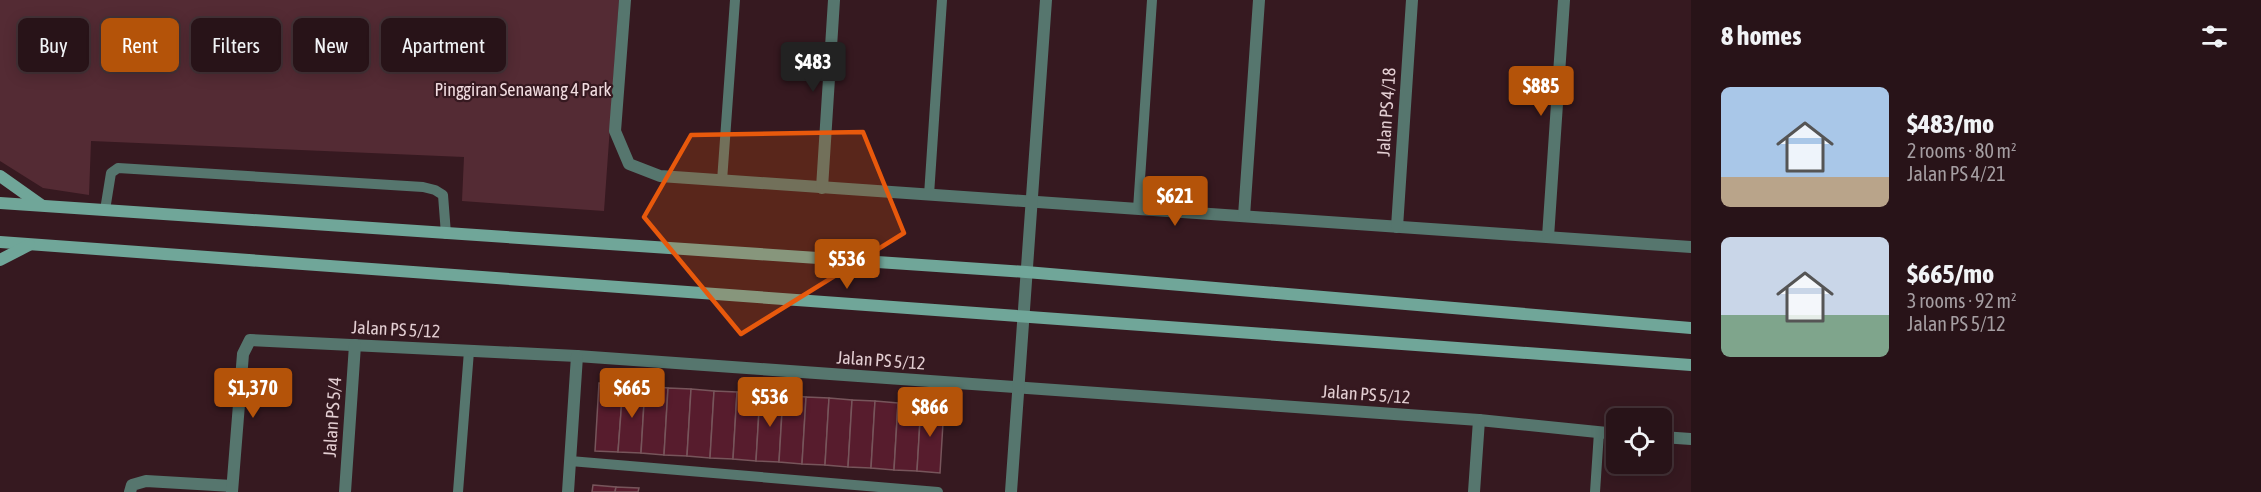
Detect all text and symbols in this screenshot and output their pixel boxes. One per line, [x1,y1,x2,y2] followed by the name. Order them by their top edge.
[18,18,89,72] chip: Buy
[101,18,179,72] chip: Rent
[191,18,281,72] chip: Filters
[293,18,369,72] chip: New
[381,18,506,72] chip: Apartment
[2198,20,2231,53] icon: filters
[1721,21,1801,51] text: 8 homes
[777,42,849,93] pin: $483
[795,50,831,73] text: $483
[1505,66,1577,117] pin: $885
[1372,67,1400,157] street label: Jalan PS 4/18
[1523,74,1559,97] text: $885
[435,79,611,100] park label: Pinggiran Senawang 4 Park
[1907,109,1994,139] text: $483/mo
[1769,111,1841,183] icon: home
[1907,139,2017,162] text: 2 rooms · 80 m²
[1907,162,2006,185] text: Jalan PS 4/21
[1139,176,1211,227] pin: $621
[1157,184,1193,207] text: $621
[811,239,883,290] pin: $536
[829,247,865,270] text: $536
[1907,259,1994,289] text: $665/mo
[1769,261,1841,333] icon: home
[1907,289,2017,312] text: 3 rooms · 92 m²
[1907,312,2006,335] text: Jalan PS 5/12
[351,316,441,342] street label: Jalan PS 5/12
[836,346,926,374] street label: Jalan PS 5/12
[204,368,302,419] pin: $1,370
[596,368,668,419] pin: $665
[228,376,278,399] text: $1,370
[319,376,345,458] street label: Jalan PS 5/4
[614,376,650,399] text: $665
[734,377,806,428] pin: $536
[1321,380,1411,408] street label: Jalan PS 5/12
[752,385,788,408] text: $536
[894,387,966,438] pin: $866
[912,395,948,418] text: $866
[1606,408,1672,474] map controls
[1606,408,1672,474] button: locate

